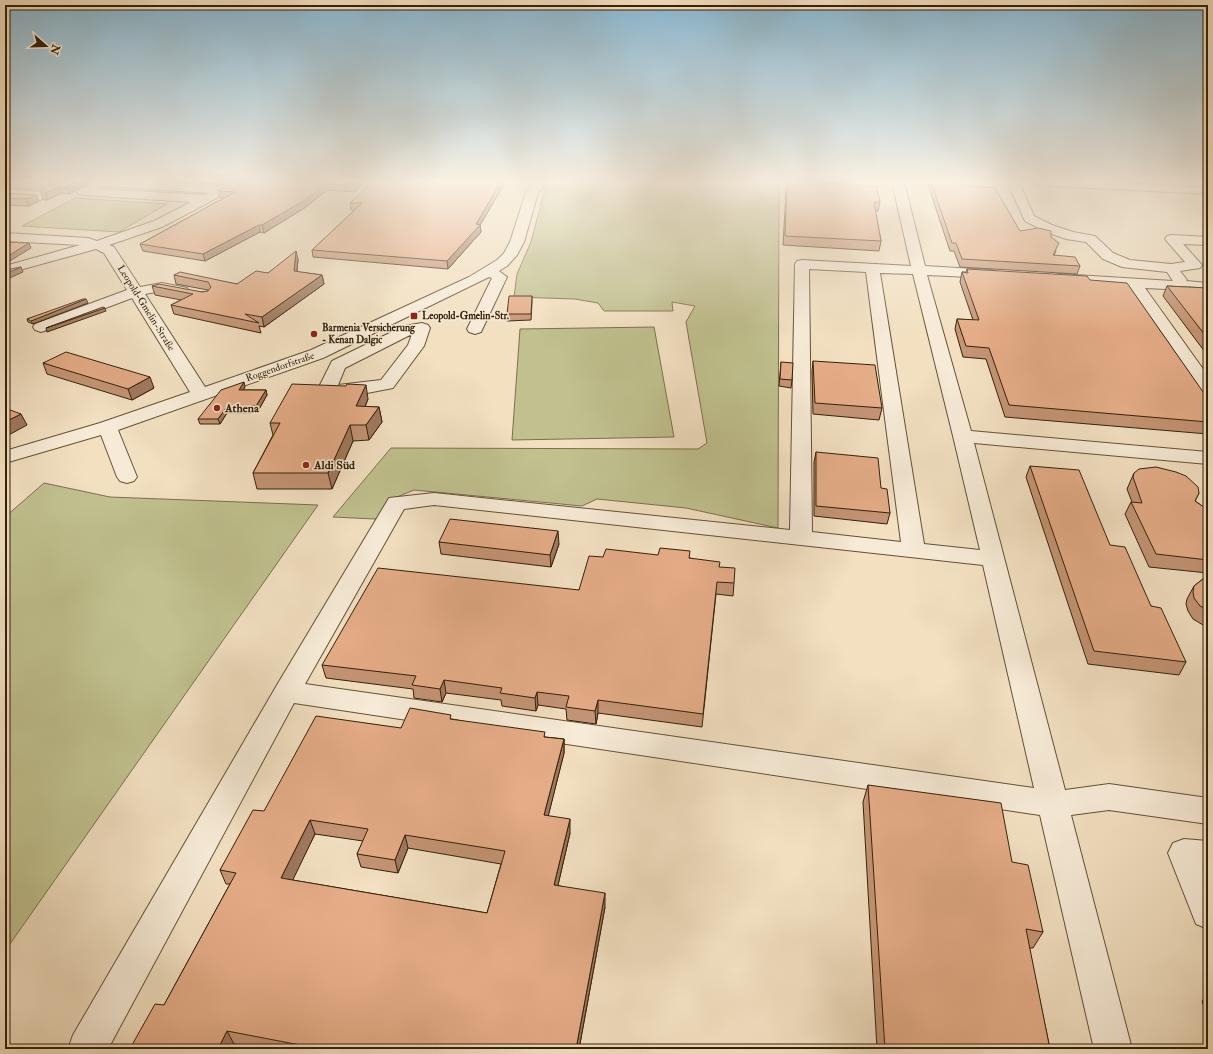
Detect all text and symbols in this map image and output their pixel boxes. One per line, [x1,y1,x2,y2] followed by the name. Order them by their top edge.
[26,26,66,66] north arrow
[47,41,63,57] text: N
[114,263,177,354] street label: Leopold-Gmelin-Straße
[422,310,509,323] place label: Leopold-Gmelin-Str.
[409,311,419,321] marker: Leopold-Gmelin-Str.
[322,322,416,347] place label: Barmenia Versicherung - Kenan Dalgic
[309,329,319,339] marker: Barmenia Versicherung - Kenan Dalgic
[244,350,316,384] street label: Roggendorfstraße
[224,401,260,416] place label: Athena
[212,403,222,413] marker: Athena
[313,458,355,473] place label: Aldi Süd
[301,460,311,470] marker: Aldi Süd

